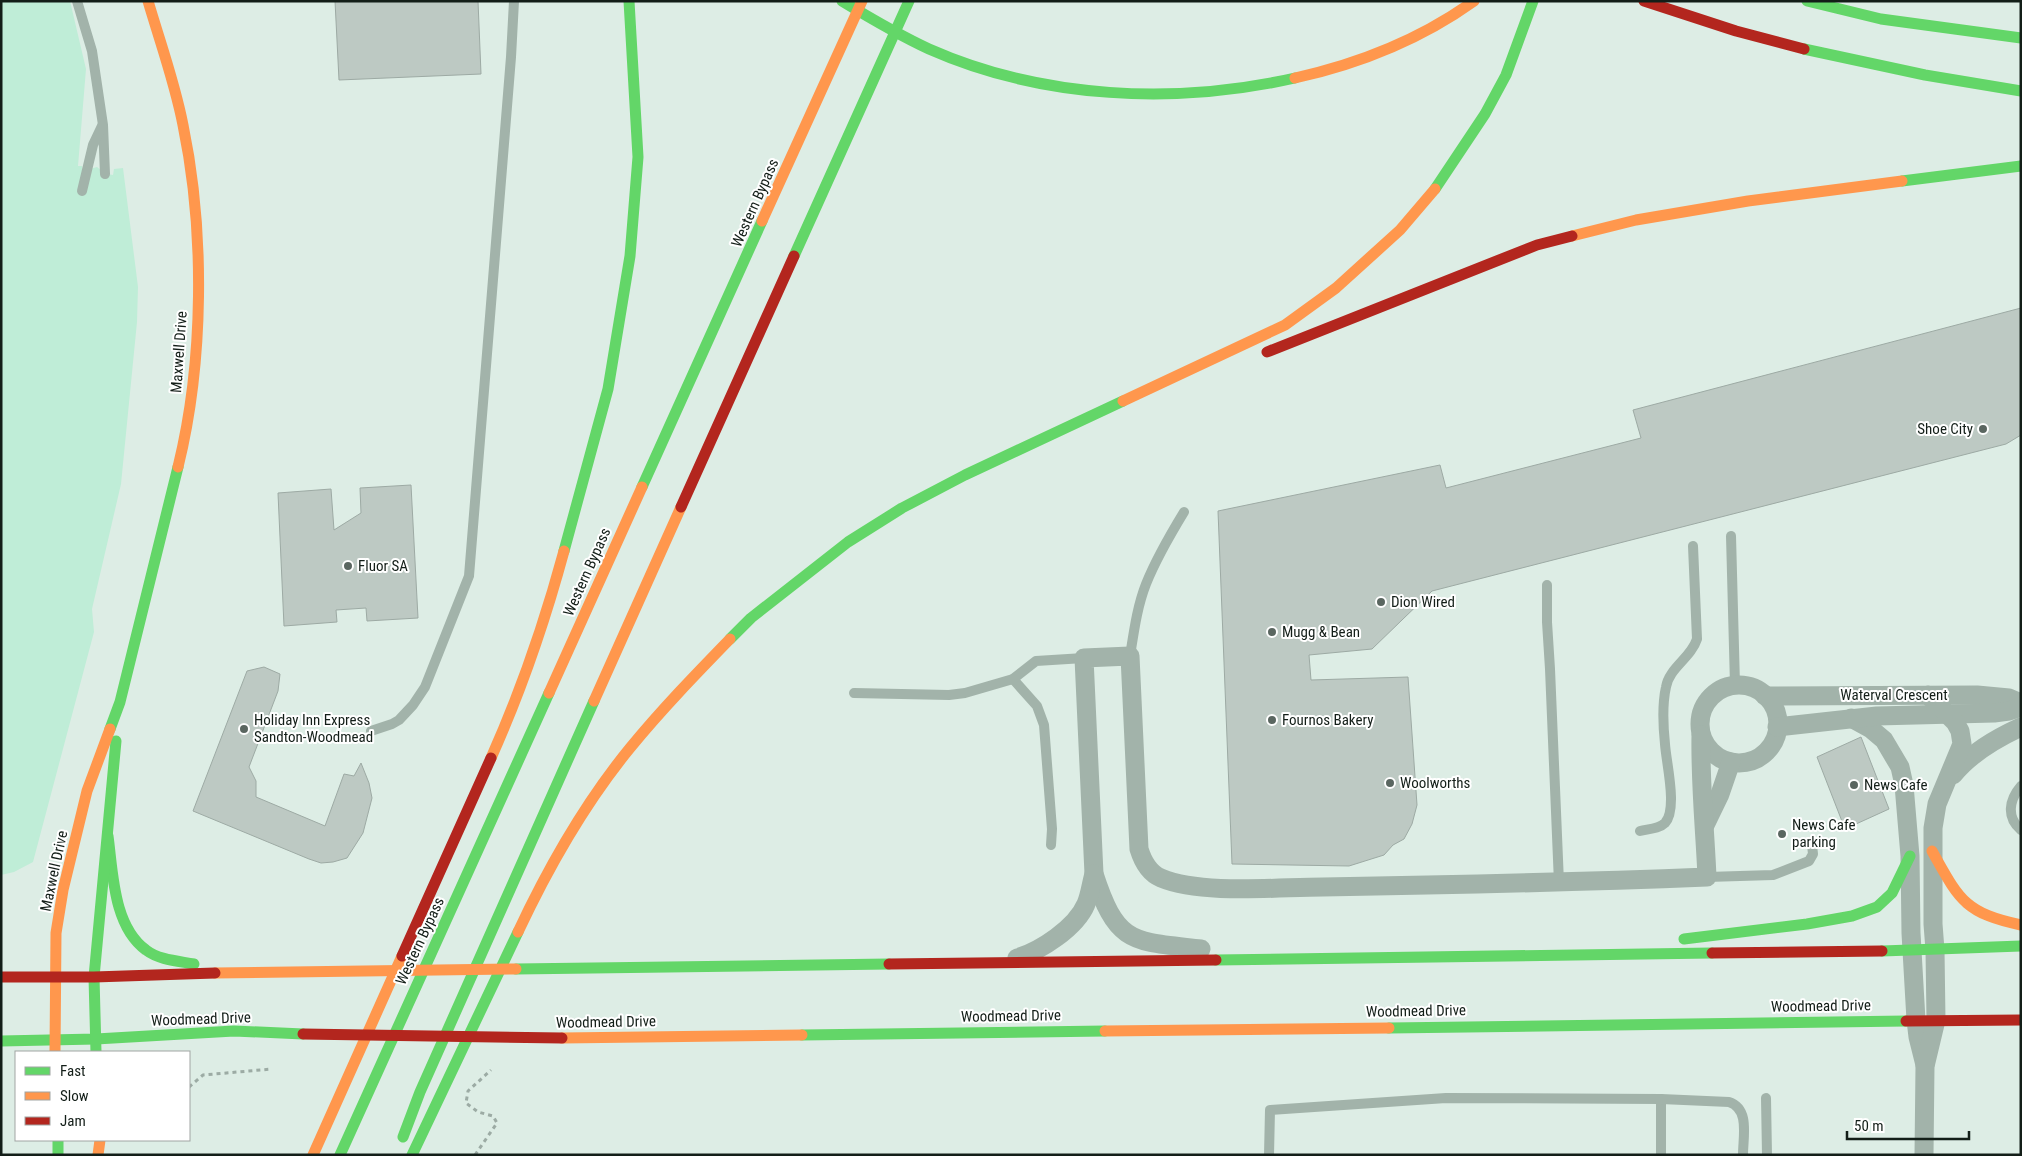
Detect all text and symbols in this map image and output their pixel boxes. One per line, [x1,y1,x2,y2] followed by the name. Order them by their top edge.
[728,156,783,250] street label: Western Bypass
[167,310,191,394] street label: Maxwell Drive
[1917,420,1973,438] place label: Shoe City
[1977,423,1989,435] marker: Shoe City
[560,525,615,619] street label: Western Bypass
[358,557,408,575] place label: Fluor SA
[342,560,354,572] marker: Fluor SA
[1391,593,1455,611] place label: Dion Wired
[1375,596,1387,608] marker: Dion Wired
[1282,623,1360,641] place label: Mugg & Bean
[1266,626,1278,638] marker: Mugg & Bean
[1840,686,1948,704] street label: Waterval Crescent
[254,711,373,746] place label: Holiday Inn Express Sandton-Woodmead
[1282,711,1373,729] place label: Fournos Bakery
[1266,714,1278,726] marker: Fournos Bakery
[238,723,250,735] marker: Holiday Inn Express Sandton-Woodmead
[1400,774,1471,792] place label: Woolworths
[1864,776,1928,794] place label: News Cafe
[1384,777,1396,789] marker: Woolworths
[1848,779,1860,791] marker: News Cafe
[1792,816,1856,851] place label: News Cafe parking
[1776,828,1788,840] marker: News Cafe parking
[37,829,71,913] street label: Maxwell Drive
[392,894,448,988] street label: Western Bypass
[1771,996,1871,1016] street label: Woodmead Drive
[1366,1001,1466,1021] street label: Woodmead Drive
[961,1006,1061,1026] street label: Woodmead Drive
[151,1008,251,1030] street label: Woodmead Drive
[556,1012,656,1032] street label: Woodmead Drive
[15,1051,190,1141] legend
[60,1062,85,1080] text: Fast
[60,1087,89,1105] text: Slow
[1847,1108,1970,1140] scale bar
[60,1112,86,1130] text: Jam
[1854,1117,1884,1135] text: 50 m

